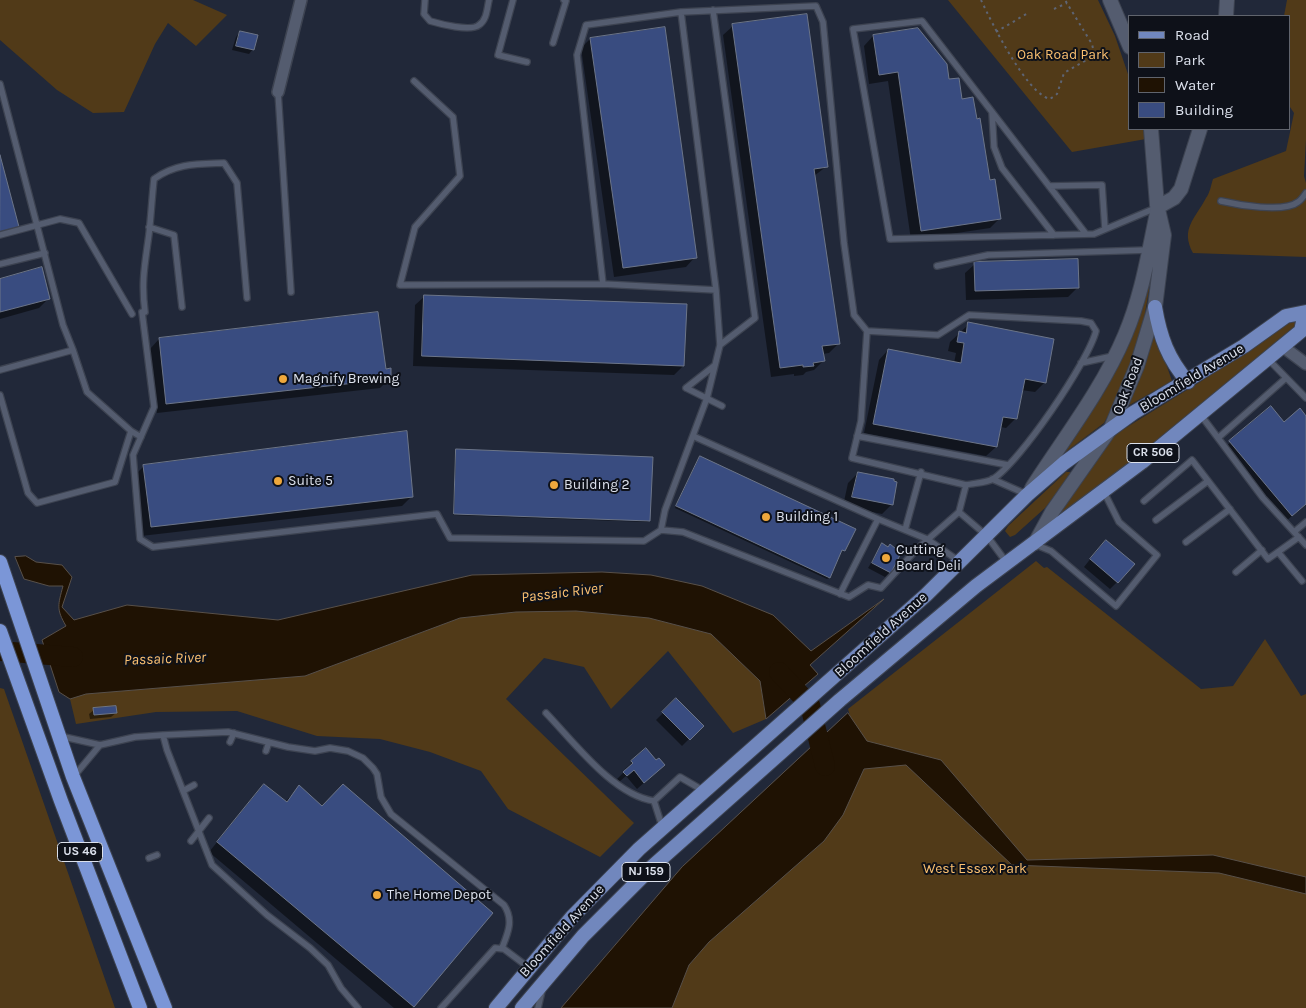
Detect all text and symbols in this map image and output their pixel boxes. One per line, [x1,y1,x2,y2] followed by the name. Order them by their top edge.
[1128,15,1291,130] legend
[1175,26,1210,44] text: Road
[1017,47,1109,63] park label: Oak Road Park
[1175,51,1205,69] text: Park
[1175,76,1215,94] text: Water
[1175,101,1233,119] text: Building
[1137,340,1247,416] street label: Bloomfield Avenue
[1109,355,1147,417] street label: Oak Road
[293,371,399,387] place label: Magnify Brewing
[277,373,289,385] marker: Magnify Brewing
[1127,443,1179,462] road number: CR 506
[288,473,333,489] place label: Suite 5
[272,475,284,487] marker: Suite 5
[564,477,630,493] place label: Building 2
[548,479,560,491] marker: Building 2
[776,509,838,525] place label: Building 1
[760,511,772,523] marker: Building 1
[896,542,961,574] place label: Cutting Board Deli
[880,552,892,564] marker: Cutting Board Deli
[520,579,604,607] water label: Passaic River
[831,589,931,681] street label: Bloomfield Avenue
[124,649,206,669] water label: Passaic River
[58,842,102,862] road number: US 46
[923,861,1027,877] park label: West Essex Park
[622,862,670,882] road number: NJ 159
[516,881,608,981] street label: Bloomfield Avenue
[387,887,491,903] place label: The Home Depot
[371,889,383,901] marker: The Home Depot

